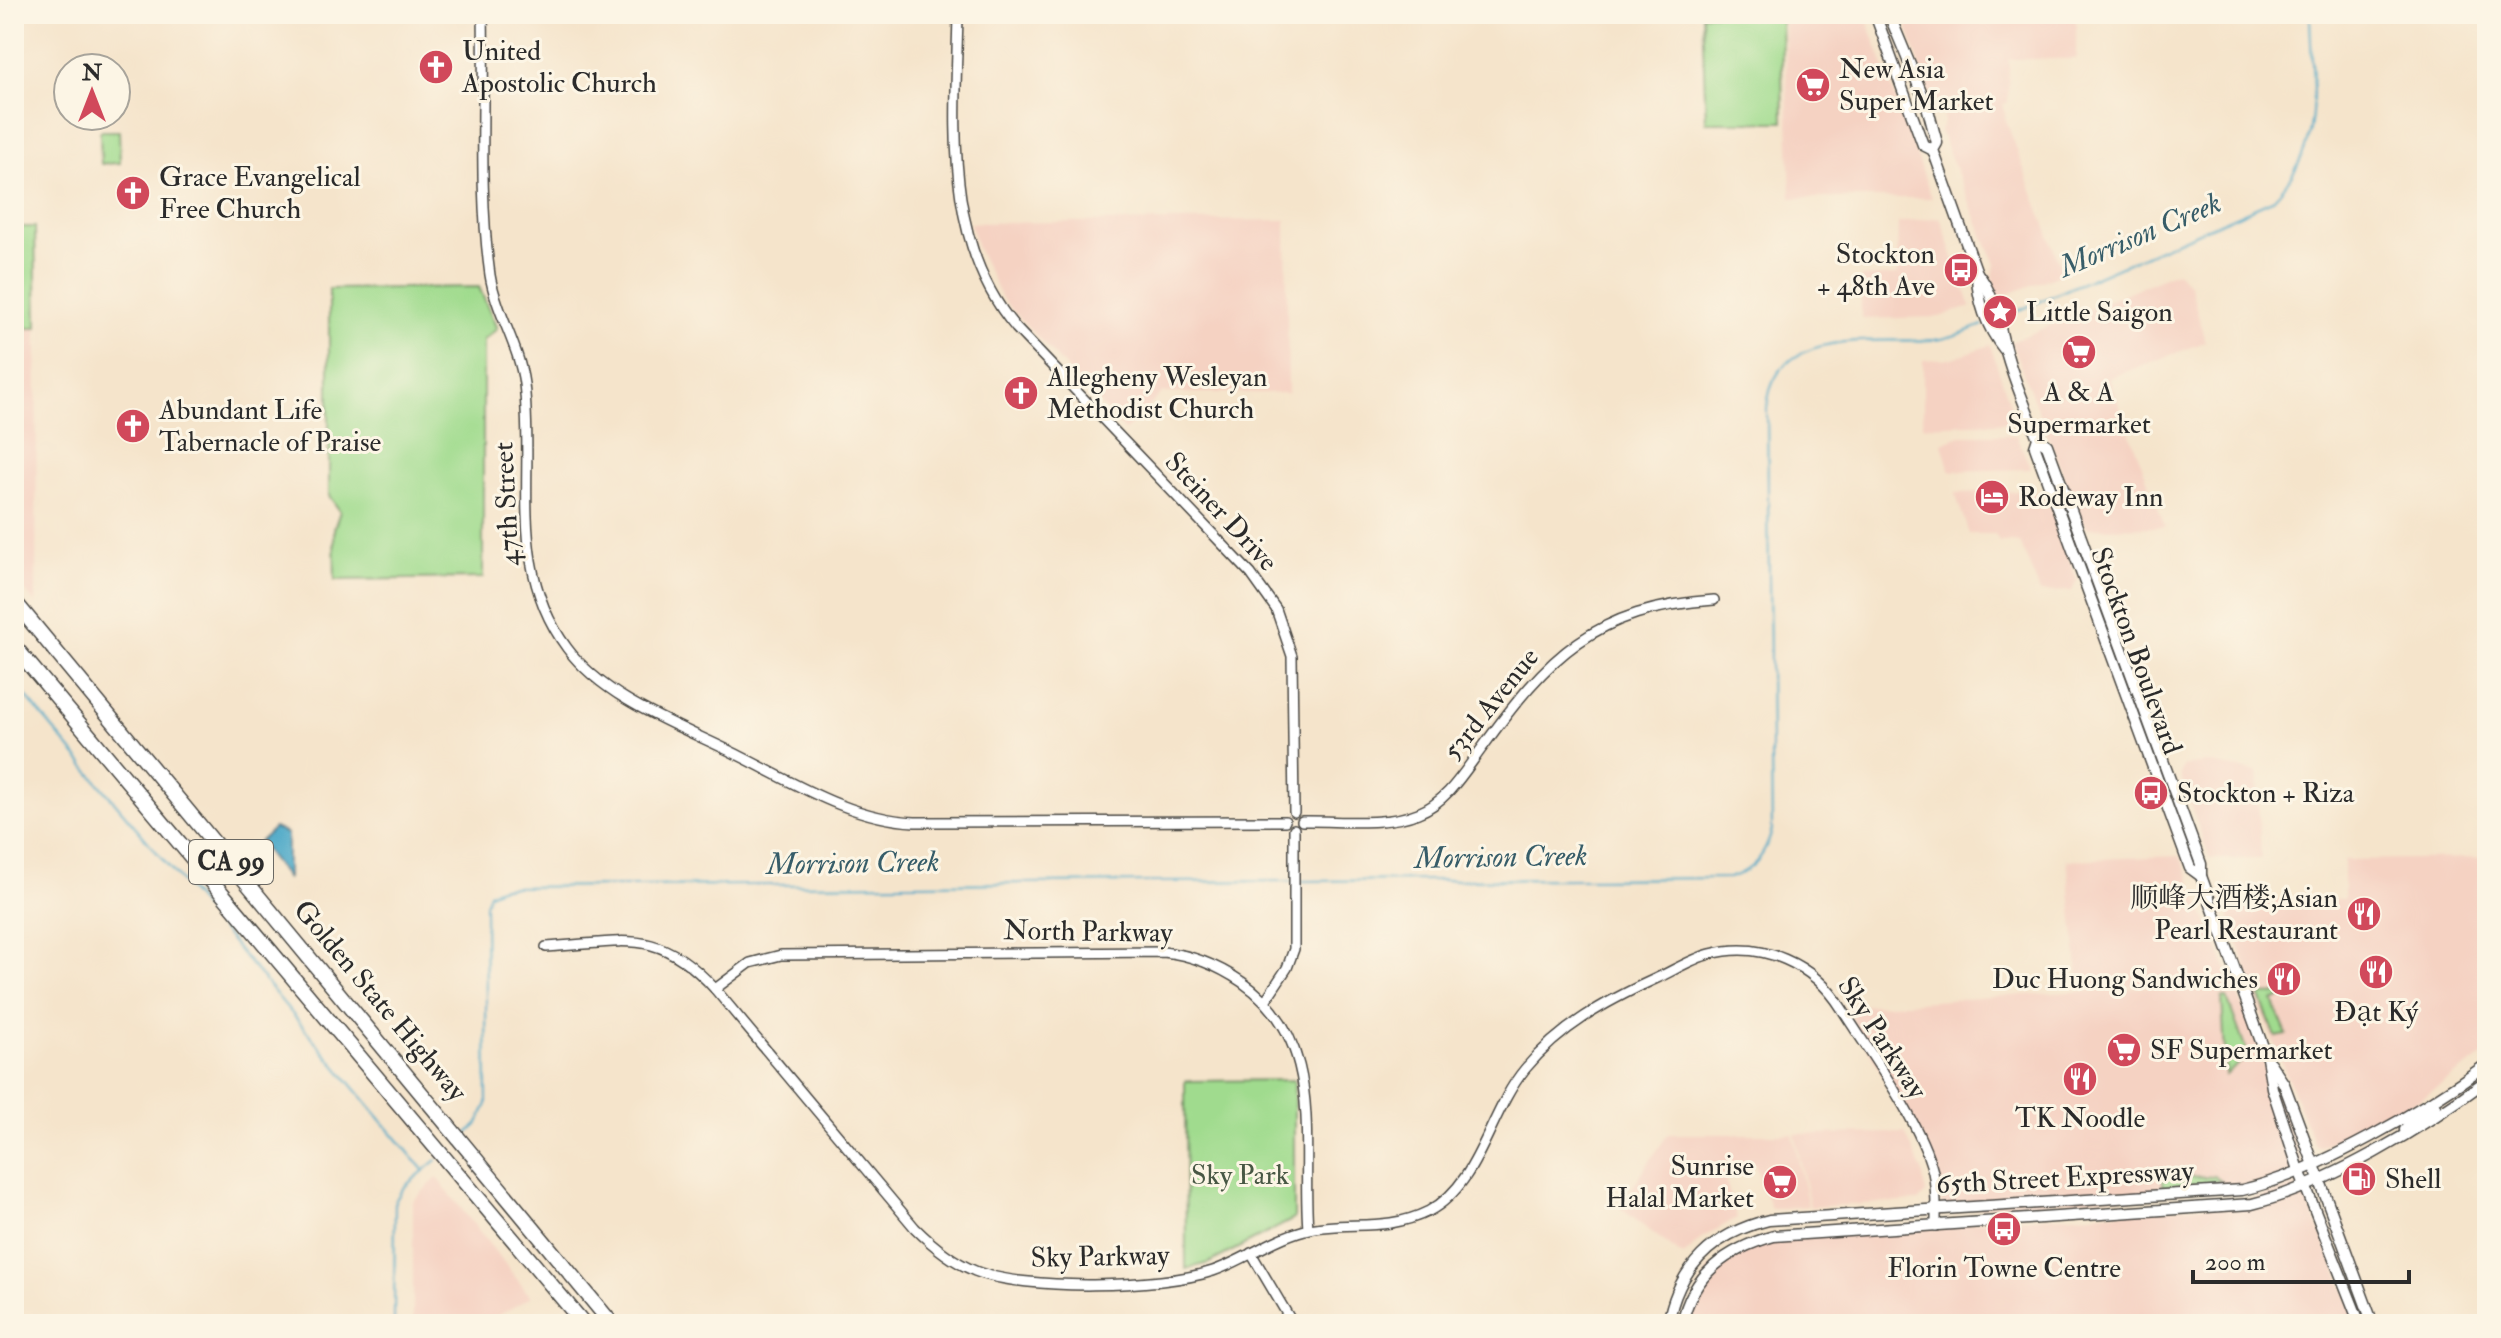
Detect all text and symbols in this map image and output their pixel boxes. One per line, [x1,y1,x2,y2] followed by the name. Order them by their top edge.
[461,34,657,101] place label: United Apostolic Church
[417,48,455,86] church icon: United Apostolic Church
[52,52,132,132] north arrow
[1839,52,1994,119] place label: New Asia Super Market
[81,59,102,87] text: N
[1794,66,1832,104] supermarket icon: New Asia Super Market
[159,160,361,227] place label: Grace Evangelical Free Church
[114,174,152,212] church icon: Grace Evangelical Free Church
[2051,184,2227,287] water label: Morrison Creek
[1817,237,1935,304] place label: Stockton + 48th Ave
[1942,251,1980,289] bus stop icon: Stockton + 48th Ave
[1981,293,2019,331] place icon: Little Saigon
[2026,295,2173,330] place label: Little Saigon
[2060,333,2098,371] supermarket icon: A & A Supermarket
[1046,360,1267,427] place label: Allegheny Wesleyan Methodist Church
[1002,374,1040,412] church icon: Allegheny Wesleyan Methodist Church
[2007,375,2151,442] place label: A & A Supermarket
[158,393,382,460] place label: Abundant Life Tabernacle of Praise
[114,407,152,445] church icon: Abundant Life Tabernacle of Praise
[486,441,528,567] street label: 47th Street
[1157,445,1285,579] street label: Steiner Drive
[1973,478,2011,516] hotel icon: Rodeway Inn
[2018,480,2164,515] place label: Rodeway Inn
[2082,543,2190,760] street label: Stockton Boulevard
[1435,641,1547,767] street label: 53rd Avenue
[2132,774,2170,812] bus stop icon: Stockton + Riza
[2177,776,2355,811] place label: Stockton + Riza
[1412,837,1588,877] water label: Morrison Creek
[189,840,273,884] road number: CA 99
[764,843,940,883] water label: Morrison Creek
[2130,881,2338,948] place label: 顺峰大酒楼;Asian Pearl Restaurant
[286,893,475,1109] street label: Golden State Highway
[2345,895,2383,933] restaurant icon: 顺峰大酒楼;Asian Pearl Restaurant
[1003,913,1174,951] street label: North Parkway
[2357,953,2395,991] restaurant icon: Đạt Ký
[2265,960,2303,998] restaurant icon: Duc Huong Sandwiches
[1992,962,2258,997] place label: Duc Huong Sandwiches
[1830,970,1935,1106] street label: Sky Parkway
[2334,995,2419,1030] place label: Đạt Ký
[2105,1031,2143,1069] supermarket icon: SF Supermarket
[2150,1033,2333,1068] place label: SF Supermarket
[2061,1060,2099,1098] restaurant icon: TK Noodle
[2015,1101,2145,1136] place label: TK Noodle
[1605,1149,1754,1216] place label: Sunrise Halal Market
[1935,1154,2195,1202] street label: 65th Street Expressway
[1191,1158,1290,1193] park label: Sky Park
[2340,1160,2378,1198] fuel station icon: Shell
[2385,1162,2441,1197] place label: Shell
[1761,1163,1799,1201] supermarket icon: Sunrise Halal Market
[1985,1210,2023,1248] bus stop icon: Florin Towne Centre
[2193,1234,2409,1284] scale bar
[1030,1238,1170,1276] street label: Sky Parkway
[2205,1247,2266,1278] text: 200 m
[1887,1251,2121,1286] place label: Florin Towne Centre

